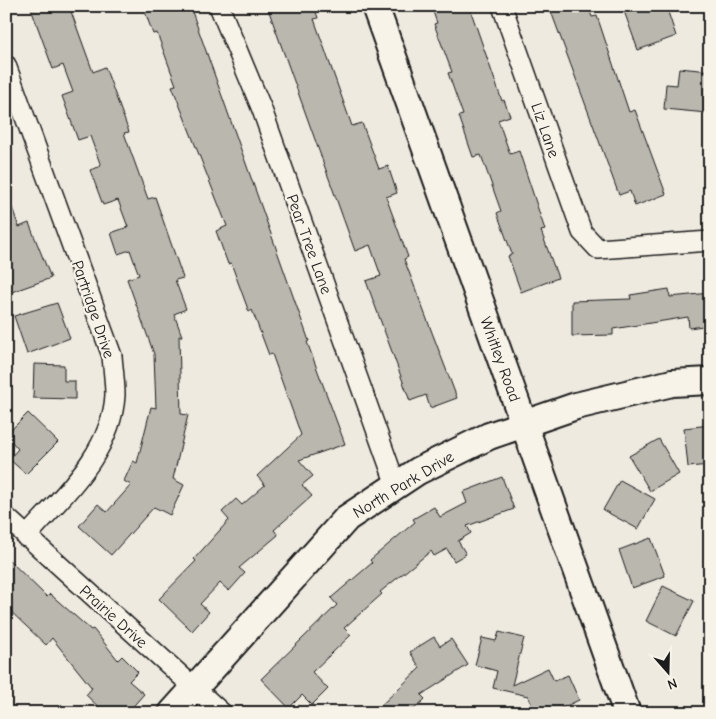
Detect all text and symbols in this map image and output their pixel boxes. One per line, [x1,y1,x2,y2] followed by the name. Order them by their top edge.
[527,101,563,160] street label: Liz Lane
[283,192,335,297] street label: Pear Tree Lane
[68,258,118,361] street label: Partridge Drive
[476,314,524,404] street label: Whitley Road
[350,448,457,522] street label: North Park Drive
[76,582,151,652] street label: Prairie Drive
[644,646,694,696] north arrow
[665,674,679,693] text: N

